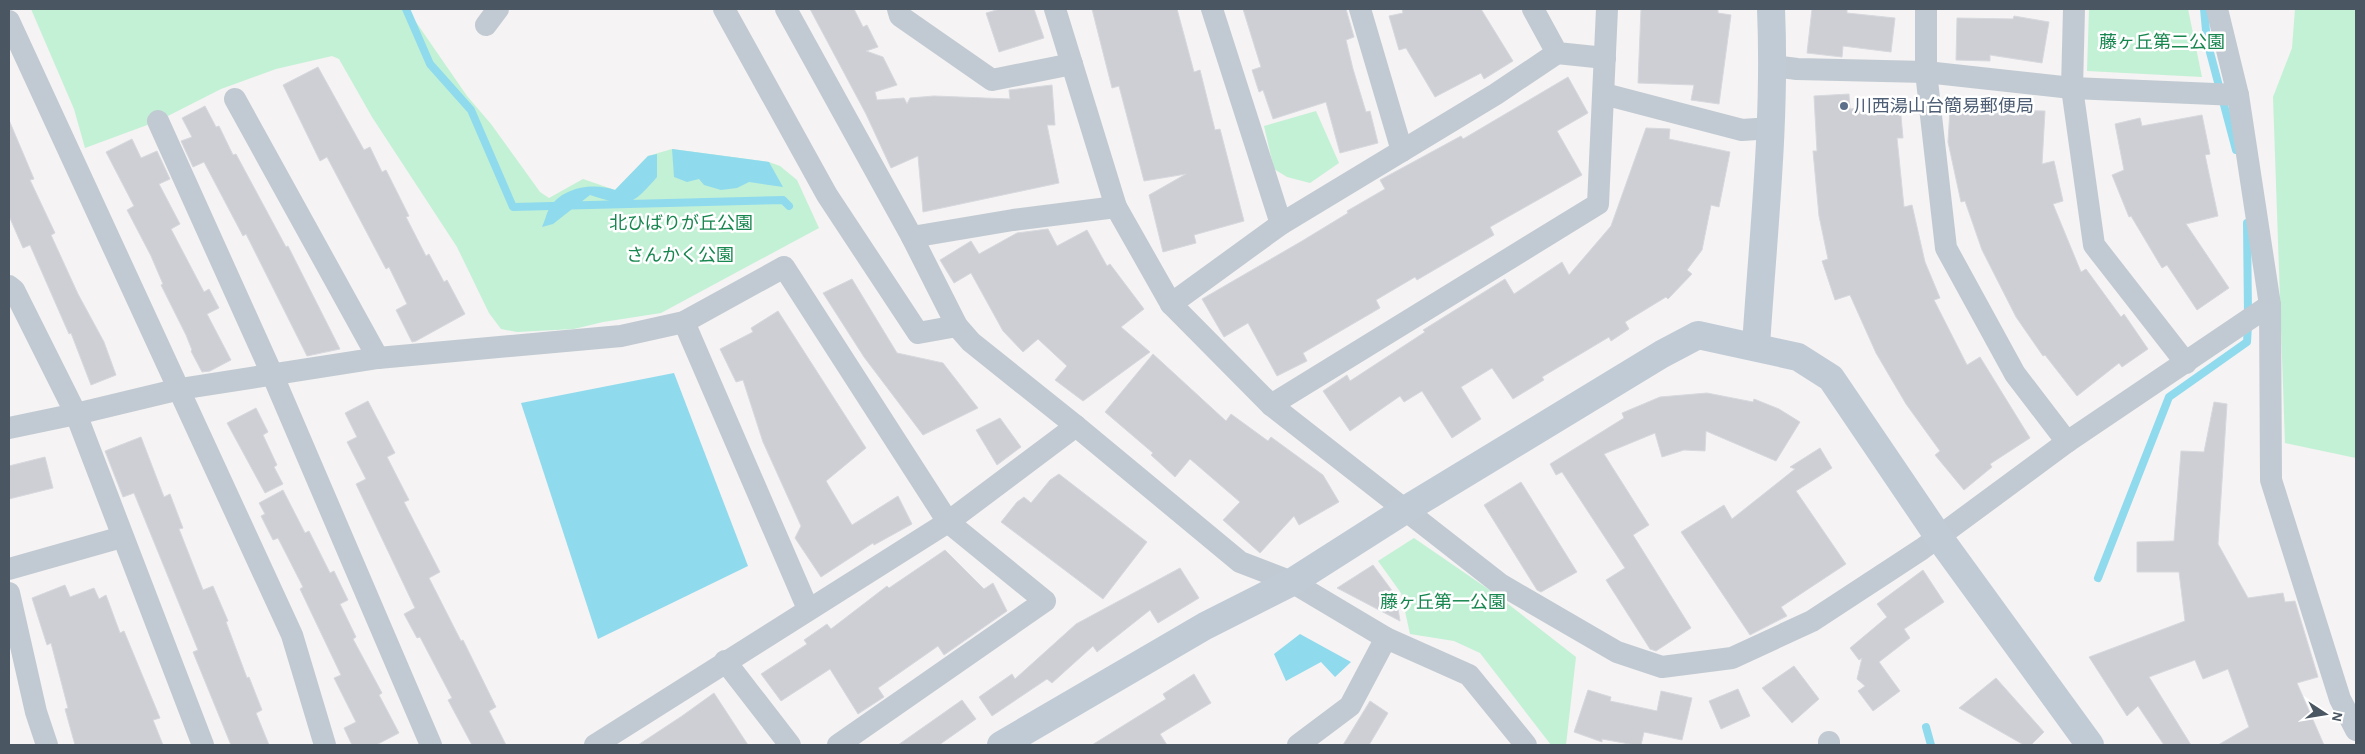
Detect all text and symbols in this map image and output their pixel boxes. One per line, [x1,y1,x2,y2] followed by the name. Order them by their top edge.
[2099,32,2225,52] park label: 藤ヶ丘第二公園
[1854,96,2034,116] place label: 川西湯山台簡易郵便局
[1838,100,1850,112] marker: 川西湯山台簡易郵便局
[609,213,753,233] park label: 北ひばりが丘公園
[626,246,734,265] park label: さんかく公園
[1380,592,1506,612] park label: 藤ヶ丘第一公園
[2300,689,2350,739] north arrow
[2329,710,2345,723] text: N

